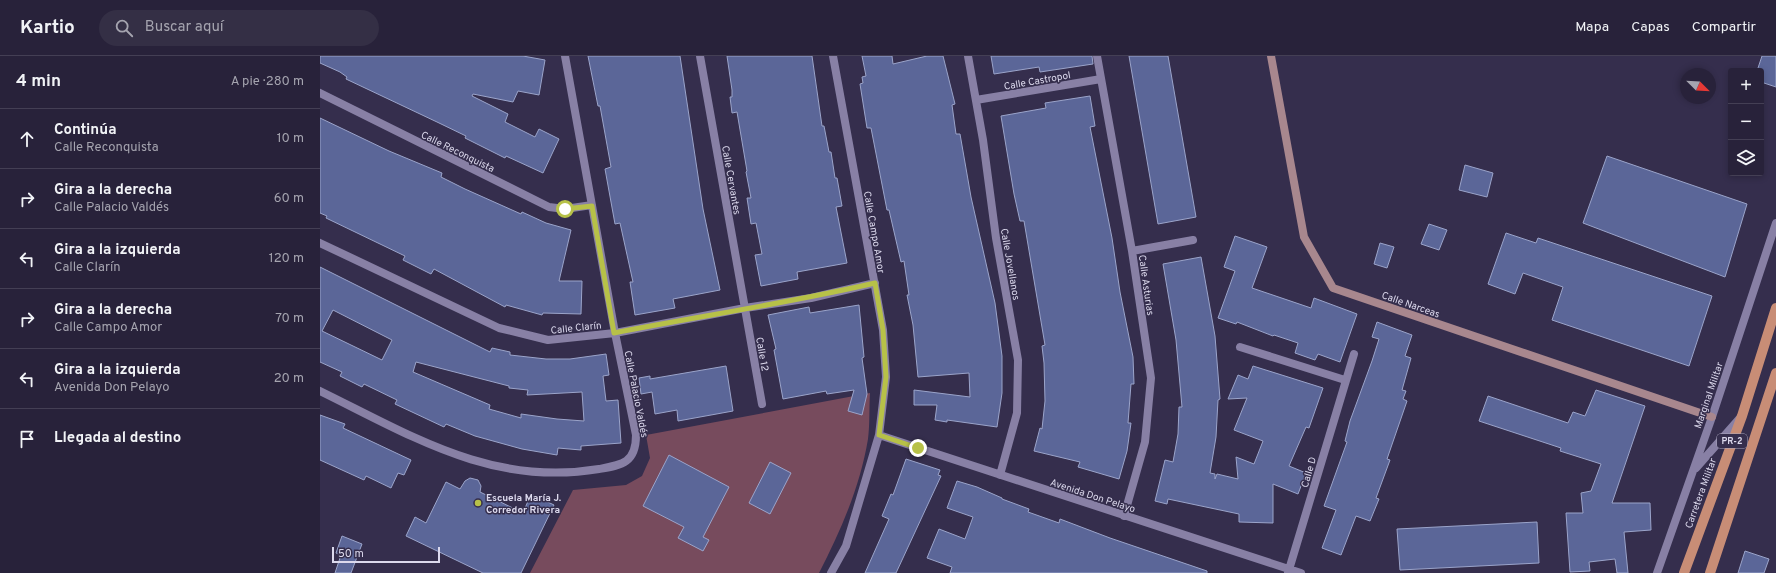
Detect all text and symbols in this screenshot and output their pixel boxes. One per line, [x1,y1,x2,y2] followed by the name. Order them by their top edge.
[99,10,379,46] search box
[20,16,75,40] text: Kartio
[113,17,135,39] icon: search
[145,18,224,37] text: Buscar aquí
[1575,19,1609,36] text: Mapa
[1631,19,1670,36] text: Capas
[1692,19,1756,36] text: Compartir
[1680,68,1716,104] north arrow
[1728,68,1764,176] map controls
[1728,68,1764,104] button: +
[1003,69,1072,94] street label: Calle Castropol
[16,71,61,93] text: 4 min
[231,74,304,90] text: A pie · 280 m
[1728,104,1764,140] button: −
[54,121,116,140] text: Continúa
[16,128,38,150] icon: ahead
[418,129,496,176] street label: Calle Reconquista
[277,131,304,147] text: 10 m
[54,140,159,156] text: Calle Reconquista
[1728,140,1764,176] button: layers
[718,145,743,216] street label: Calle Cervantes
[54,181,172,200] text: Gira a la derecha
[16,188,38,210] icon: right
[860,190,887,275] street label: Calle Campo Amor
[274,191,304,207] text: 60 m
[54,200,169,216] text: Calle Palacio Valdés
[556,200,574,218] route start
[997,227,1022,301] street label: Calle Jovellanos
[54,241,181,260] text: Gira a la izquierda
[16,248,38,270] icon: left
[269,251,304,267] text: 120 m
[1135,254,1156,317] street label: Calle Asturias
[54,260,121,276] text: Calle Clarín
[1380,289,1442,322] street label: Calle Narceas
[54,301,172,320] text: Gira a la derecha
[16,308,38,330] icon: right
[275,311,304,327] text: 70 m
[550,319,602,338] street label: Calle Clarín
[54,320,162,336] text: Calle Campo Amor
[752,336,771,372] street label: Calle 12
[621,350,650,439] street label: Calle Palacio Valdés
[1692,360,1727,430] street label: Marginal Militar
[54,361,181,380] text: Gira a la izquierda
[16,368,38,390] icon: left
[274,371,304,387] text: 20 m
[54,380,170,396] text: Avenida Don Pelayo
[16,428,38,450] icon: arrive
[54,429,181,448] text: Llegada al destino
[1717,434,1747,448] road number: PR-2
[909,439,927,457] route end
[1299,455,1320,489] street label: Calle D
[1683,457,1720,530] street label: Carretera Militar
[1048,477,1137,516] street label: Avenida Don Pelayo
[486,492,562,517] place label: Escuela María J. Corredor Rivera
[473,498,483,508] marker: Escuela María J. Corredor Rivera
[332,545,440,564] scale bar
[338,547,364,561] text: 50 m

